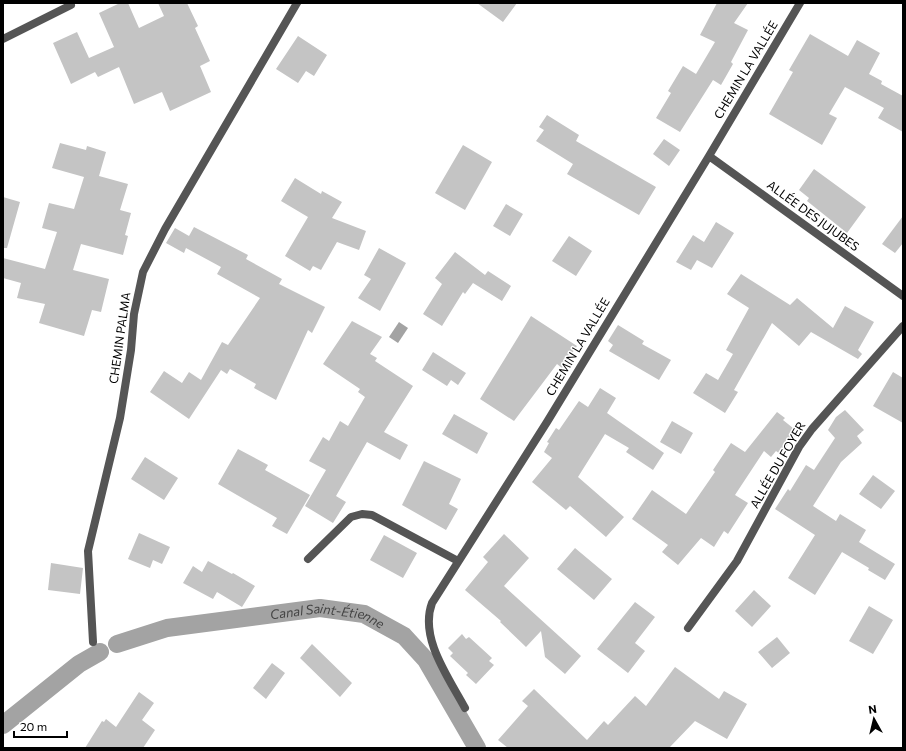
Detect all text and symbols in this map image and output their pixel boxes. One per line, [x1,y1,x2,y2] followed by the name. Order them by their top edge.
[710,18,780,121] street label: CHEMIN LA VALLÉE
[764,177,862,254] street label: ALLÉE DES JUJUBES
[106,291,132,385] street label: CHEMIN PALMA
[542,295,612,398] street label: CHEMIN LA VALLÉE
[747,419,808,510] street label: ALLÉE DU FOYER
[269,600,387,632] water label: Canal Saint-Étienne
[854,699,894,739] north arrow
[868,702,878,716] text: N
[14,713,67,739] scale bar
[20,719,47,733] text: 20 m

